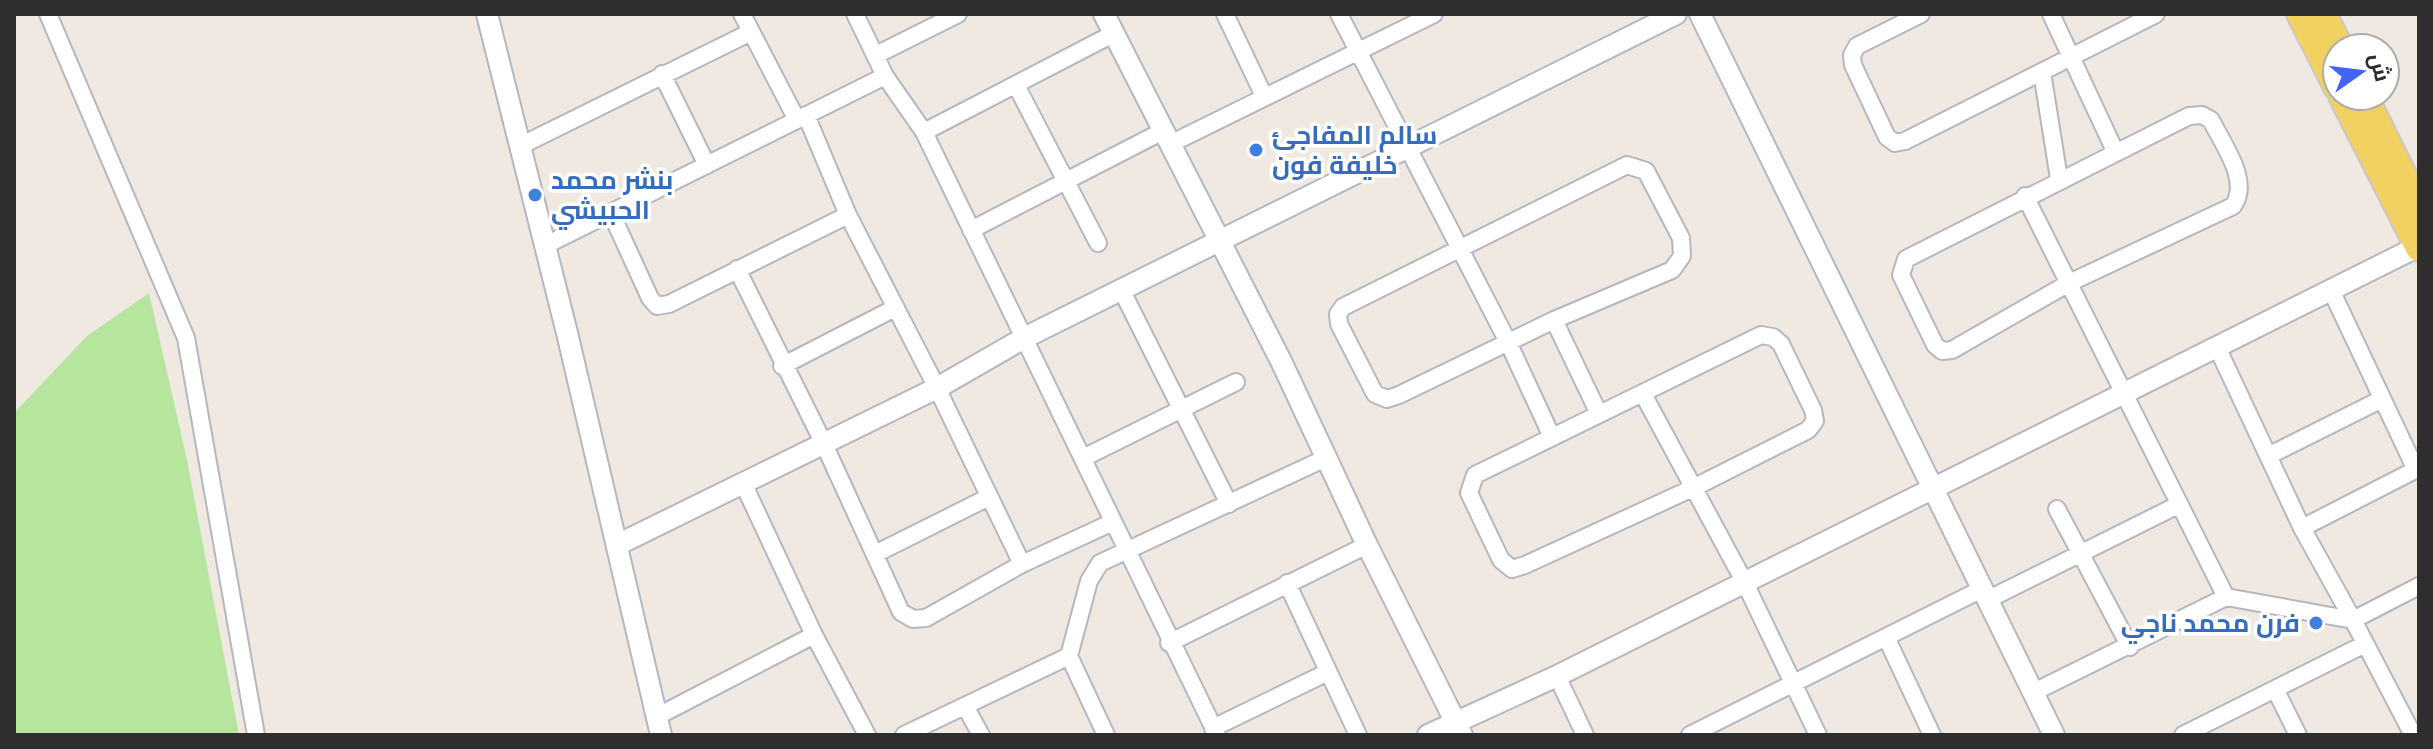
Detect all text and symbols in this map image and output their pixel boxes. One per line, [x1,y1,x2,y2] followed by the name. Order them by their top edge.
[2321,32,2401,112] north arrow
[2363,50,2397,84] text: ش
[1272,118,1437,181] place label: سالم المفاجئ خليفة فون
[1247,141,1265,159] marker: سالم المفاجئ خليفة فون
[551,163,674,230] place label: بنشر محمد الحبيشي
[526,186,544,204] marker: بنشر محمد الحبيشي
[2121,606,2300,644] place label: فرن محمد ناجي
[2307,614,2325,632] marker: فرن محمد ناجي

